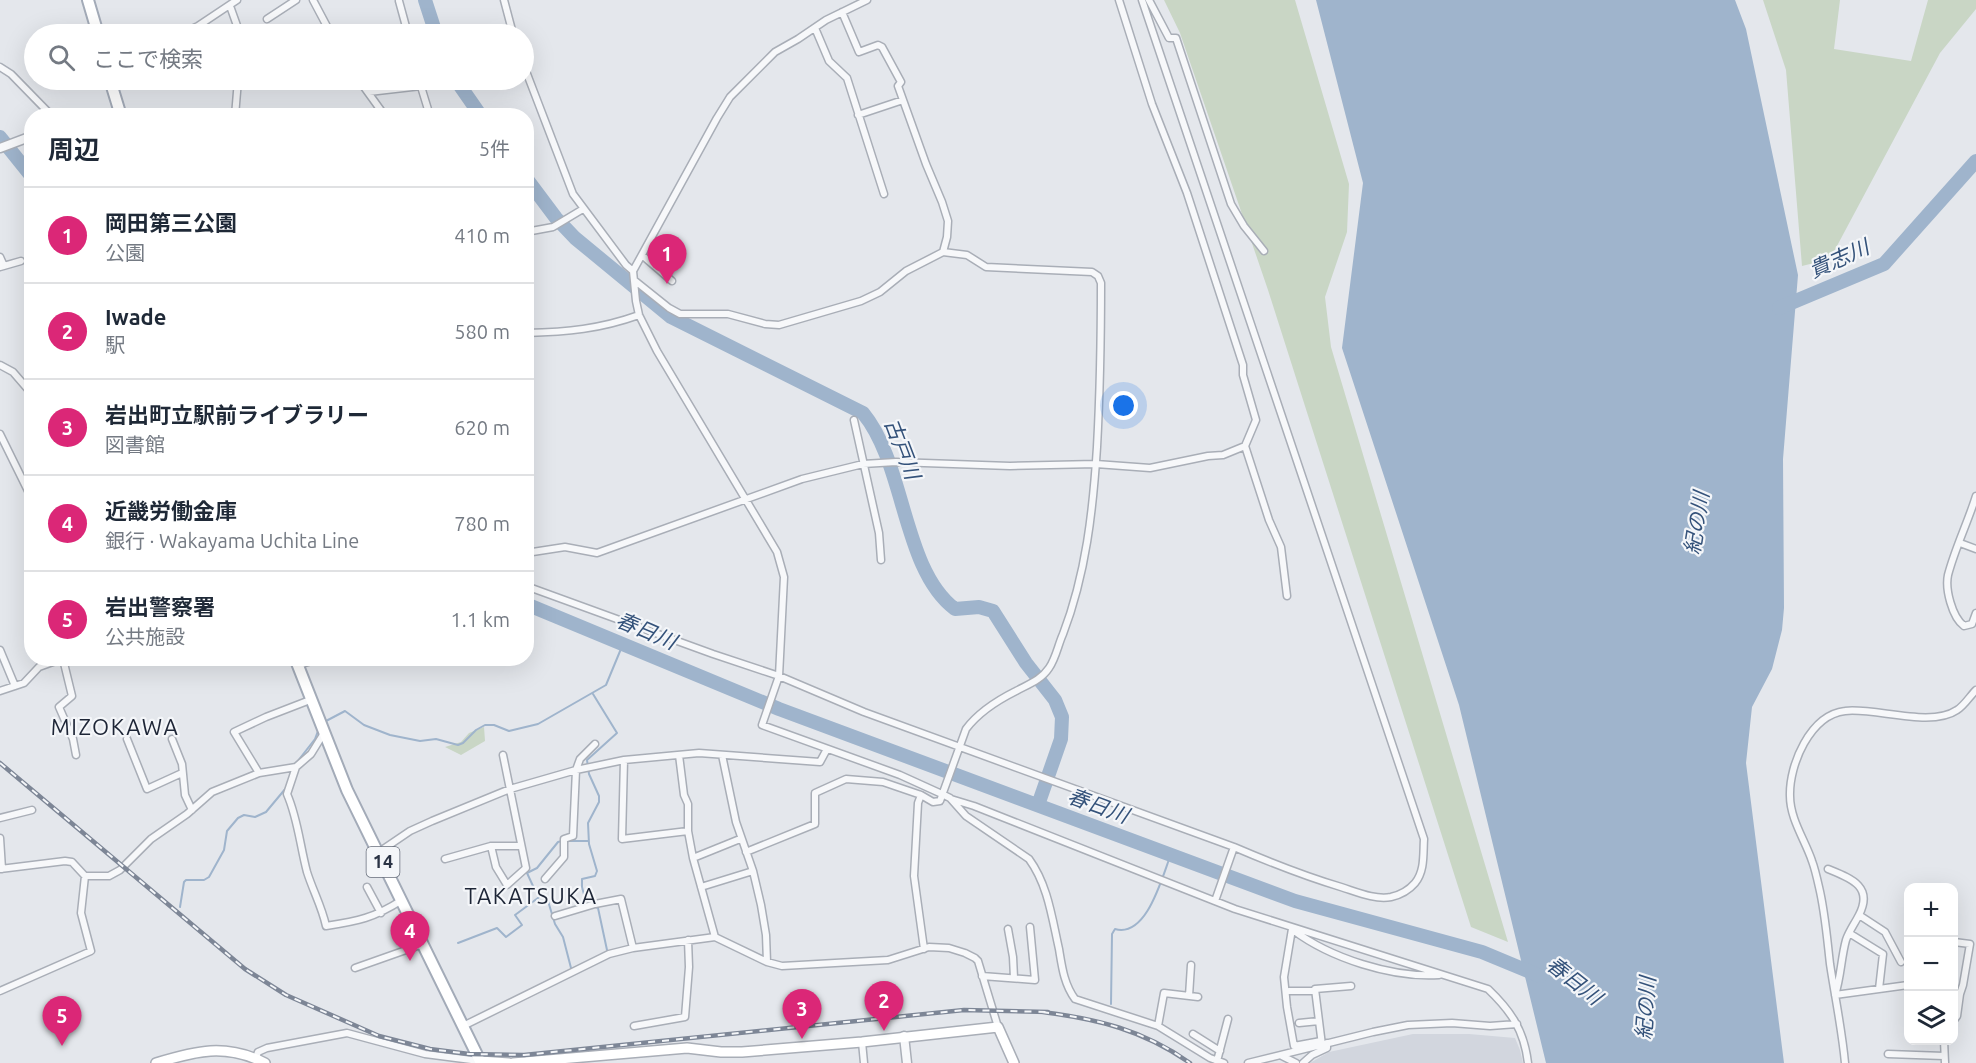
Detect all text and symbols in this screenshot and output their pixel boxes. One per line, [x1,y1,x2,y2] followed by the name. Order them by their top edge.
[24,24,534,90] search box
[45,41,78,74] icon: search
[93,46,203,71] text: ここで検索
[48,135,100,164] text: 周辺
[479,137,510,160] text: 5件
[105,210,237,235] text: 岡田第三公園
[62,224,73,247] text: 1
[454,224,510,247] text: 410 m
[1805,233,1874,282] water label: 貴志川
[648,234,686,284] pin: 1
[105,241,145,264] text: 公園
[105,304,166,329] text: Iwade
[62,320,73,343] text: 2
[454,320,510,343] text: 580 m
[105,333,125,356] text: 駅
[1109,391,1138,420] your location
[105,402,369,427] text: 岩出町立駅前ライブラリー
[880,415,926,484] water label: 古戸川
[62,416,73,439] text: 3
[454,416,510,439] text: 620 m
[105,433,165,456] text: 図書館
[1679,488,1713,556] water label: 紀の川
[105,498,237,523] text: 近畿労働金庫
[62,512,73,535] text: 4
[454,512,510,535] text: 780 m
[105,529,359,552] text: 銀行 · Wakayama Uchita Line
[105,594,215,619] text: 岩出警察署
[613,607,682,654] water label: 春日川
[62,608,73,631] text: 5
[451,608,510,631] text: 1.1 km
[105,625,185,648] text: 公共施設
[51,714,179,739] district label: MIZOKAWA
[1065,783,1134,828] water label: 春日川
[366,847,400,877] road number: 14
[464,883,598,908] district label: TAKATSUKA
[1904,883,1958,1045] map controls
[1904,883,1958,937] button: +
[390,912,430,961] pin: 4
[1904,937,1958,991] button: −
[1542,951,1608,1010] water label: 春日川
[1631,974,1659,1040] water label: 紀の川
[864,982,904,1031] pin: 2
[782,990,822,1039] pin: 3
[1904,991,1958,1045] button: layers
[42,996,82,1046] pin: 5

